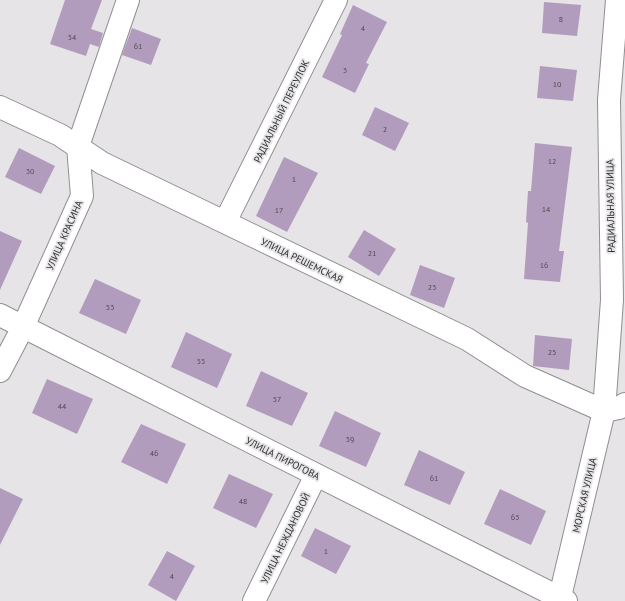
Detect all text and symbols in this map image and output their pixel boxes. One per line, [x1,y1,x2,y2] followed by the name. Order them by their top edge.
[559,14,563,24] house number: 8
[361,23,366,33] house number: 4
[68,32,77,42] house number: 54
[134,41,142,51] house number: 61
[251,58,312,165] street label: РАДИАЛЬНЫЙ ПЕРЕУЛОК
[343,65,347,75] house number: 3
[553,79,562,89] house number: 10
[383,124,387,134] house number: 2
[548,156,556,166] house number: 12
[603,159,618,253] street label: РАДИАЛЬНАЯ УЛИЦА
[26,166,35,176] house number: 30
[292,174,296,184] house number: 1
[43,198,86,272] street label: УЛИЦА КРАСИНА
[542,204,551,214] house number: 14
[275,205,283,215] house number: 17
[259,235,345,286] street label: УЛИЦА РЕШЕМСКАЯ
[368,248,376,258] house number: 21
[540,260,548,270] house number: 16
[428,282,436,292] house number: 23
[106,302,114,312] house number: 53
[548,347,556,357] house number: 25
[197,356,205,366] house number: 55
[273,394,281,404] house number: 57
[58,401,67,411] house number: 44
[243,434,322,483] street label: УЛИЦА ПИРОГОВА
[346,434,354,444] house number: 59
[150,448,158,458] house number: 46
[570,456,600,534] street label: МОРСКАЯ УЛИЦА
[430,473,438,483] house number: 61
[258,491,313,586] street label: УЛИЦА НЕЖДАНОВОЙ
[239,496,247,506] house number: 48
[511,512,519,522] house number: 63
[324,546,328,556] house number: 1
[170,571,175,581] house number: 4

